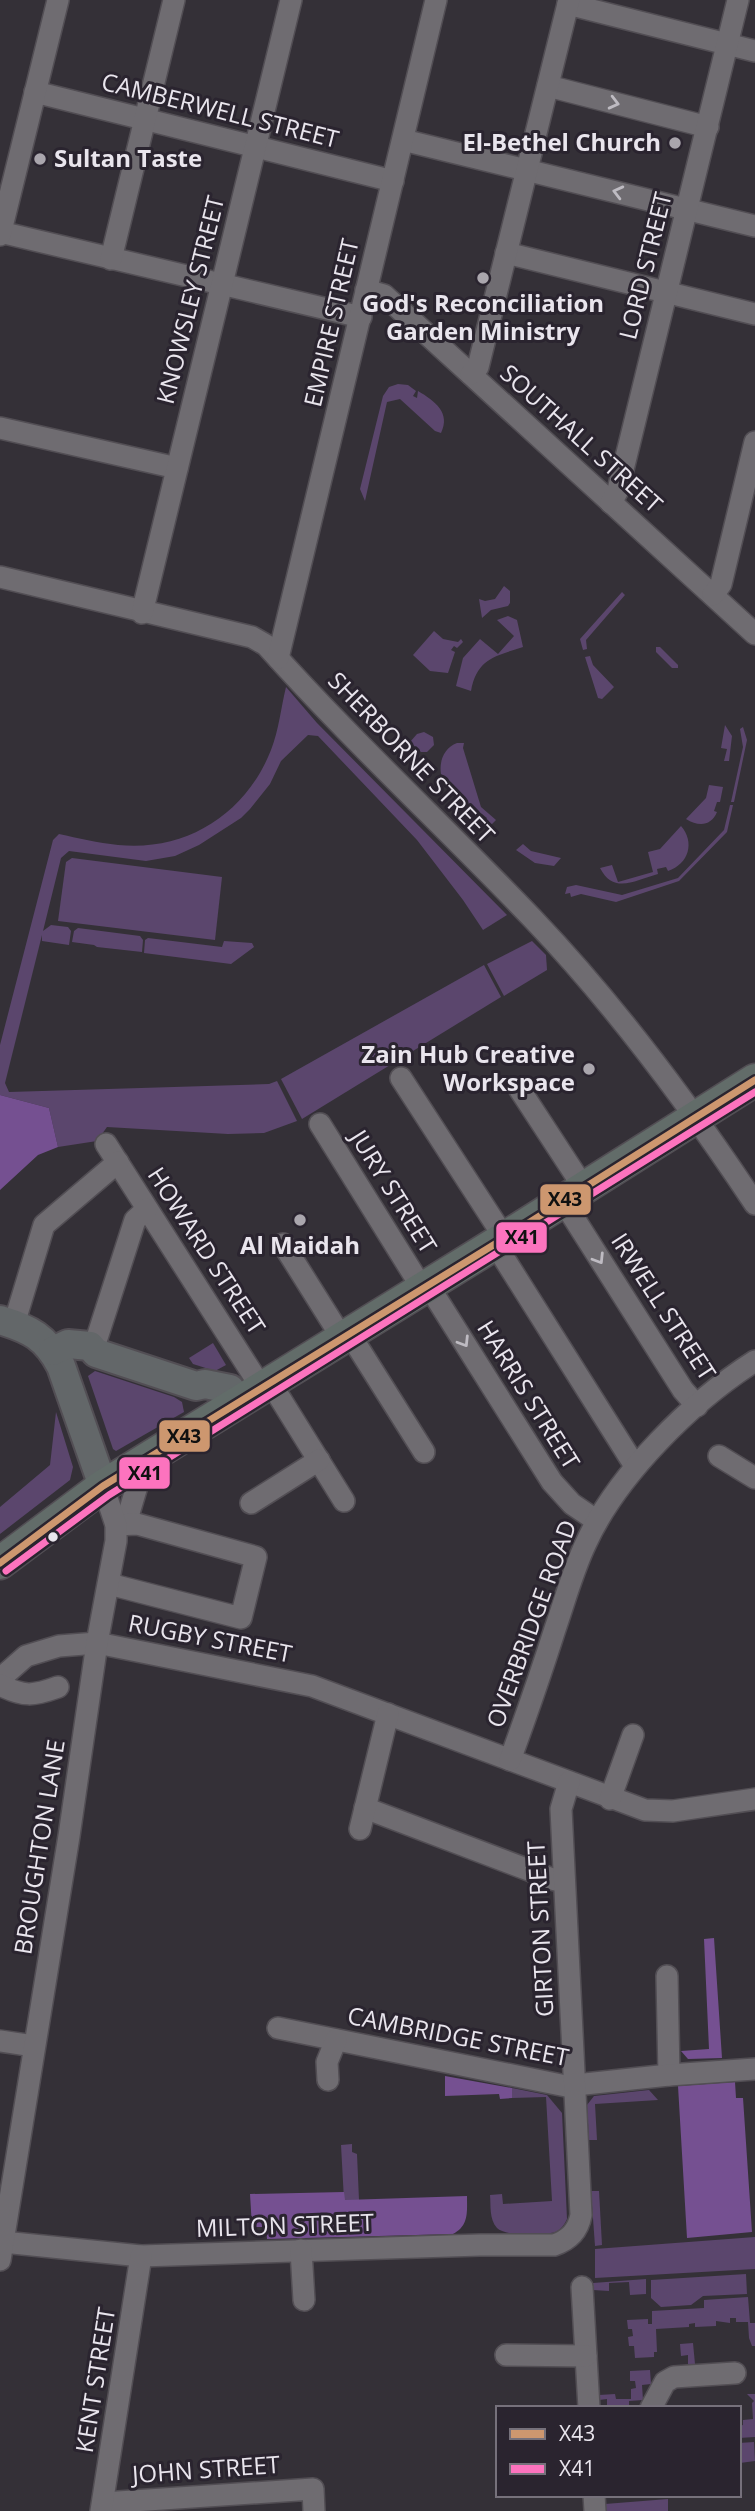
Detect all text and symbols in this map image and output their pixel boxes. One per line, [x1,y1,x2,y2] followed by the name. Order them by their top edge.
[98,64,342,155] street label: CAMBERWELL STREET
[608,95,620,109] one-way arrow
[462,125,661,158] place label: El-Bethel Church
[667,135,683,151] marker: El-Bethel Church
[54,141,202,174] place label: Sultan Taste
[32,151,48,167] marker: Sultan Taste
[612,186,624,200] one-way arrow
[610,189,679,343] street label: LORD STREET
[148,192,231,407] street label: KNOWSLEY STREET
[295,235,366,410] street label: EMPIRE STREET
[475,270,491,286] marker: God's Reconciliation Garden Ministry
[362,286,604,347] place label: God's Reconciliation Garden Ministry
[494,356,670,520] street label: SOUTHALL STREET
[321,664,503,850] street label: SHERBORNE STREET
[361,1037,575,1098] place label: Zain Hub Creative Workspace
[581,1061,597,1077] marker: Zain Hub Creative Workspace
[342,1122,445,1259] street label: JURY STREET
[141,1160,274,1340] street label: HOWARD STREET
[539,1183,592,1216] line badge: X43
[548,1186,582,1212] text: X43
[292,1212,308,1228] marker: Al Maidah
[495,1221,548,1254] line badge: X41
[505,1224,539,1250] text: X41
[604,1226,724,1386] street label: IRWELL STREET
[240,1228,360,1261] place label: Al Maidah
[591,1251,604,1264] one-way arrow
[470,1314,588,1475] street label: HARRIS STREET
[456,1335,469,1348] one-way arrow
[158,1419,211,1453] line badge: X43
[167,1423,201,1449] text: X43
[118,1456,171,1490] line badge: X41
[128,1460,162,1486] text: X41
[478,1515,583,1732] street label: OVERBRIDGE ROAD
[46,1530,60,1544] unlabelled marker
[126,1605,295,1670] street label: RUGBY STREET
[5,1737,72,1956] street label: BROUGHTON LANE
[518,1840,561,2018] street label: GIRTON STREET
[345,1998,572,2073] street label: CAMBRIDGE STREET
[195,2205,375,2244] street label: MILTON STREET
[67,2305,122,2455] street label: KENT STREET
[496,2406,741,2497] legend
[559,2419,595,2447] text: X43
[129,2447,281,2490] street label: JOHN STREET
[559,2454,595,2482] text: X41

